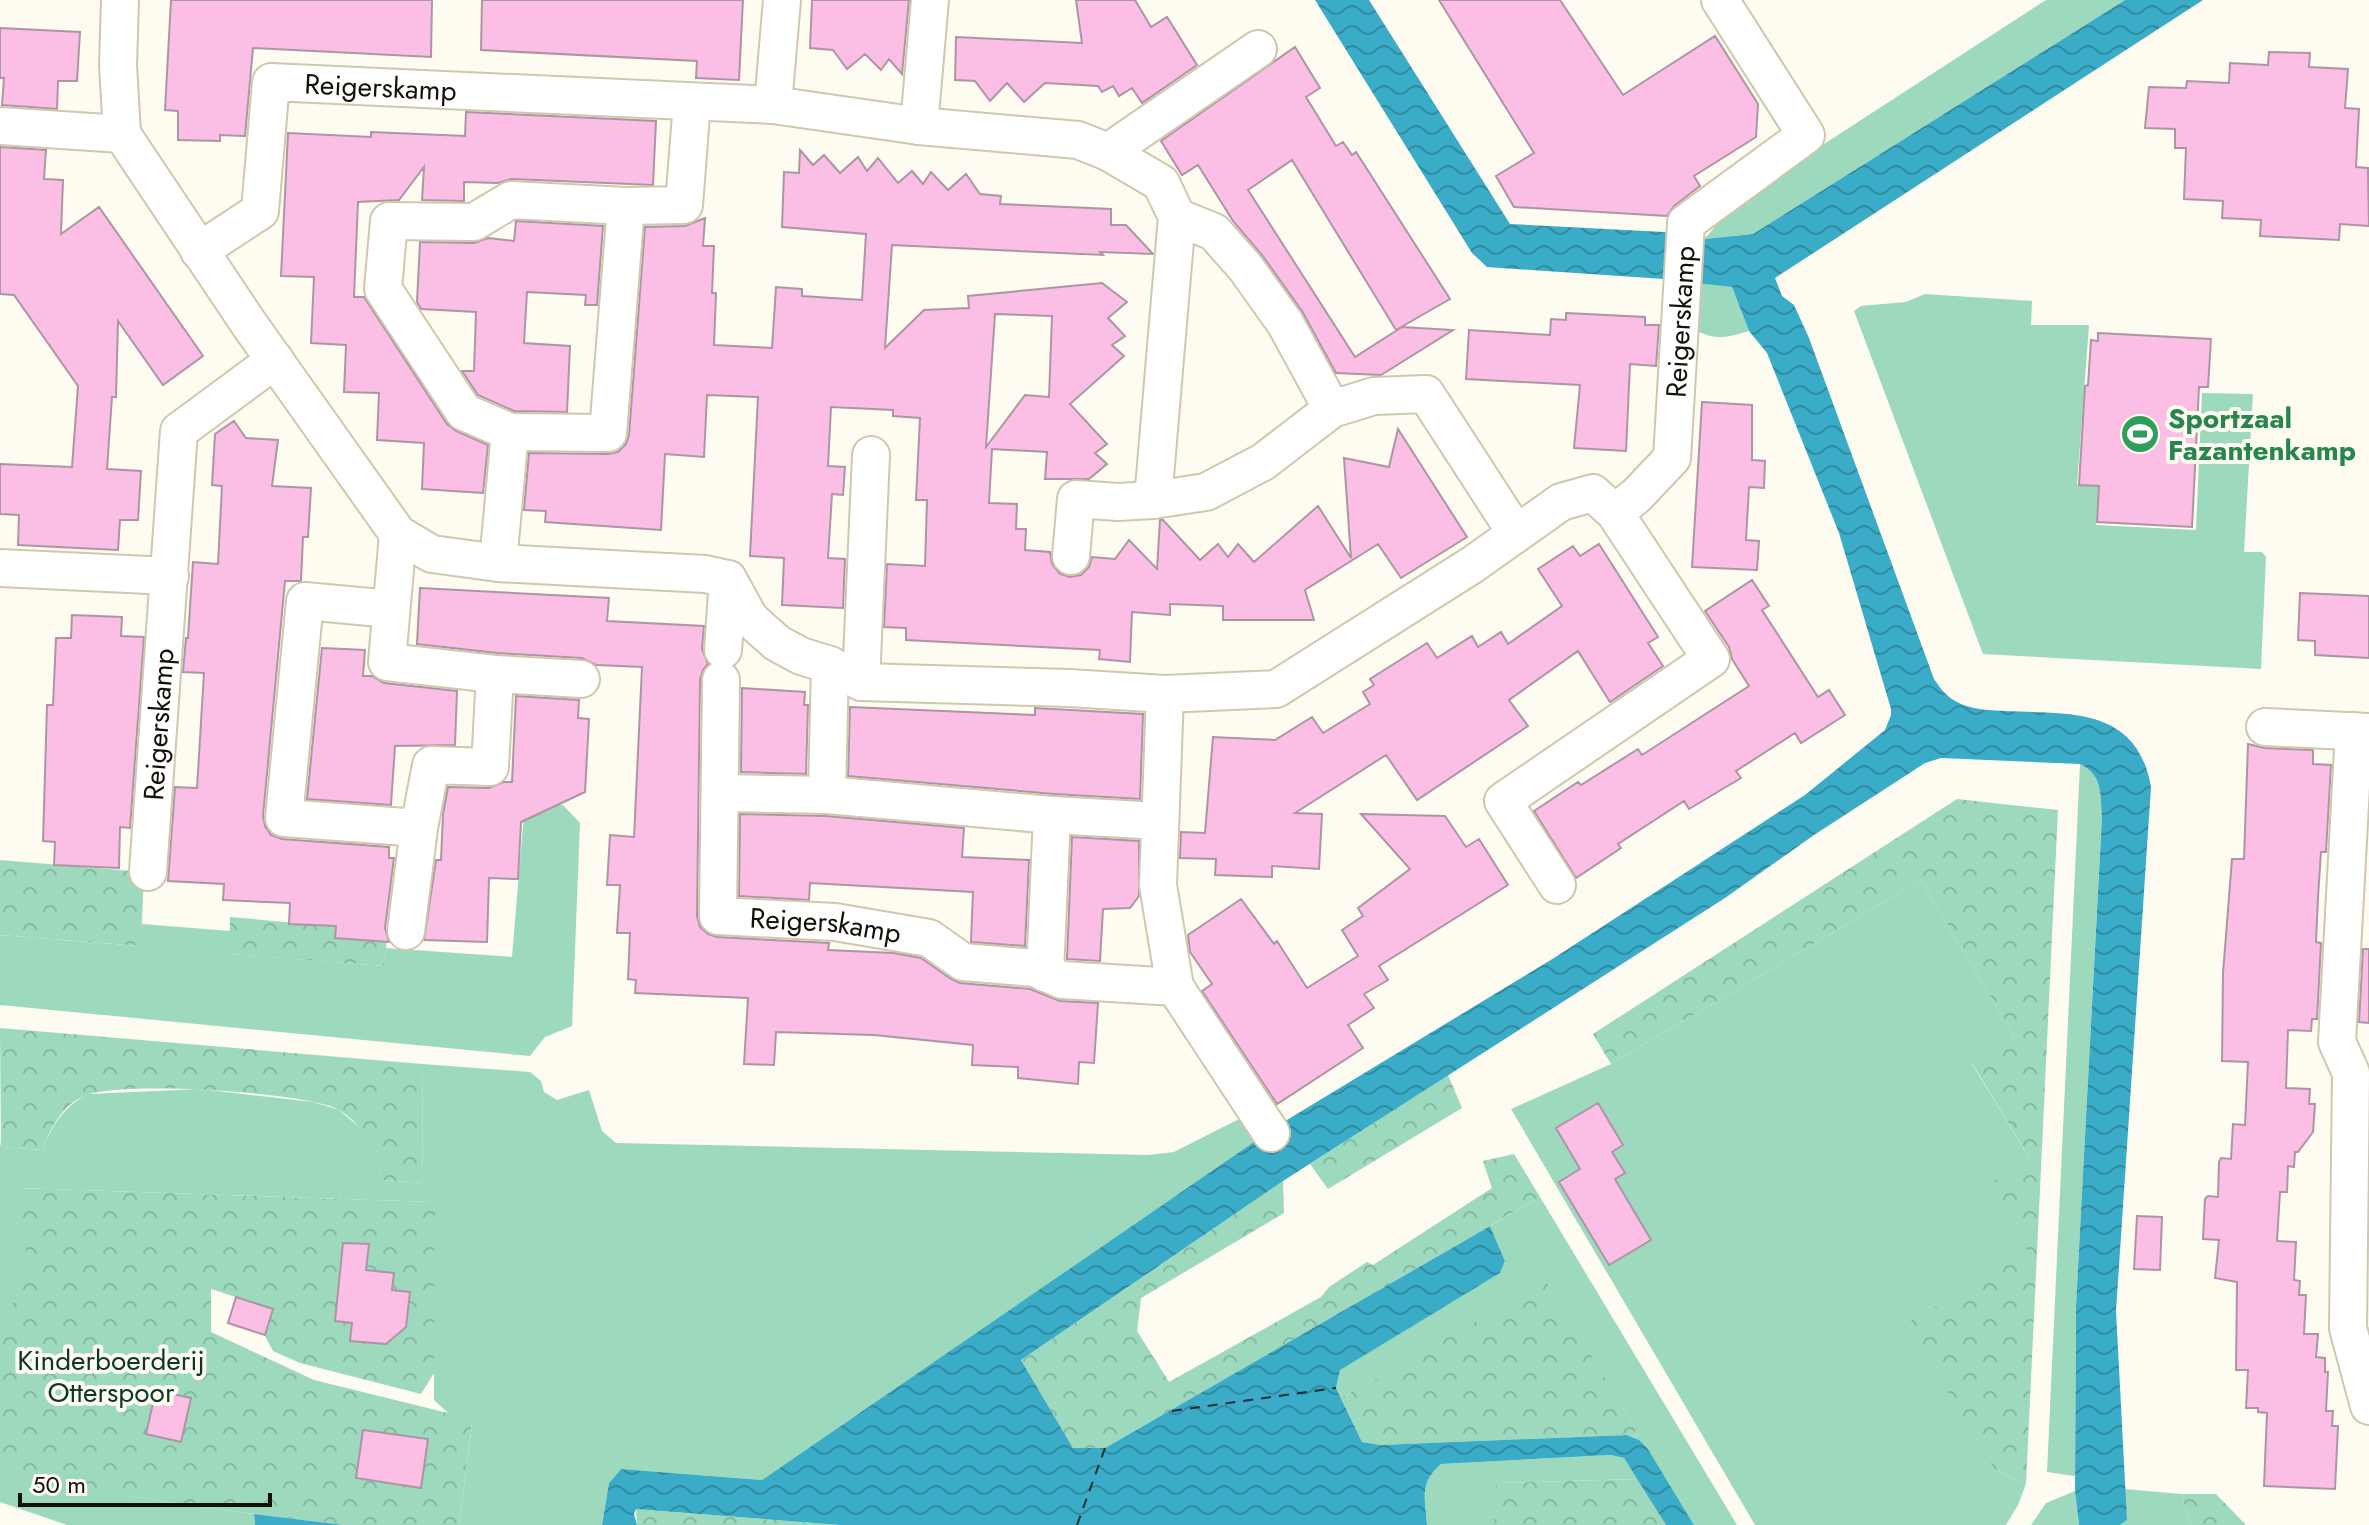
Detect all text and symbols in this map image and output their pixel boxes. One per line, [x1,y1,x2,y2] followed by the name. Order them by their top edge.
[303,64,457,111] street label: Reigerskamp
[1656,244,1706,399] street label: Reigerskamp
[2168,398,2356,471] place label: Sportzaal Fazantenkamp
[2119,413,2161,455] sports icon: Sportzaal Fazantenkamp
[133,647,185,802] street label: Reigerskamp
[749,898,904,954] street label: Reigerskamp
[17,1340,205,1413] park label: Kinderboerderij Otterspoor
[20,1457,270,1507] scale bar
[32,1467,86,1502] text: 50 m

